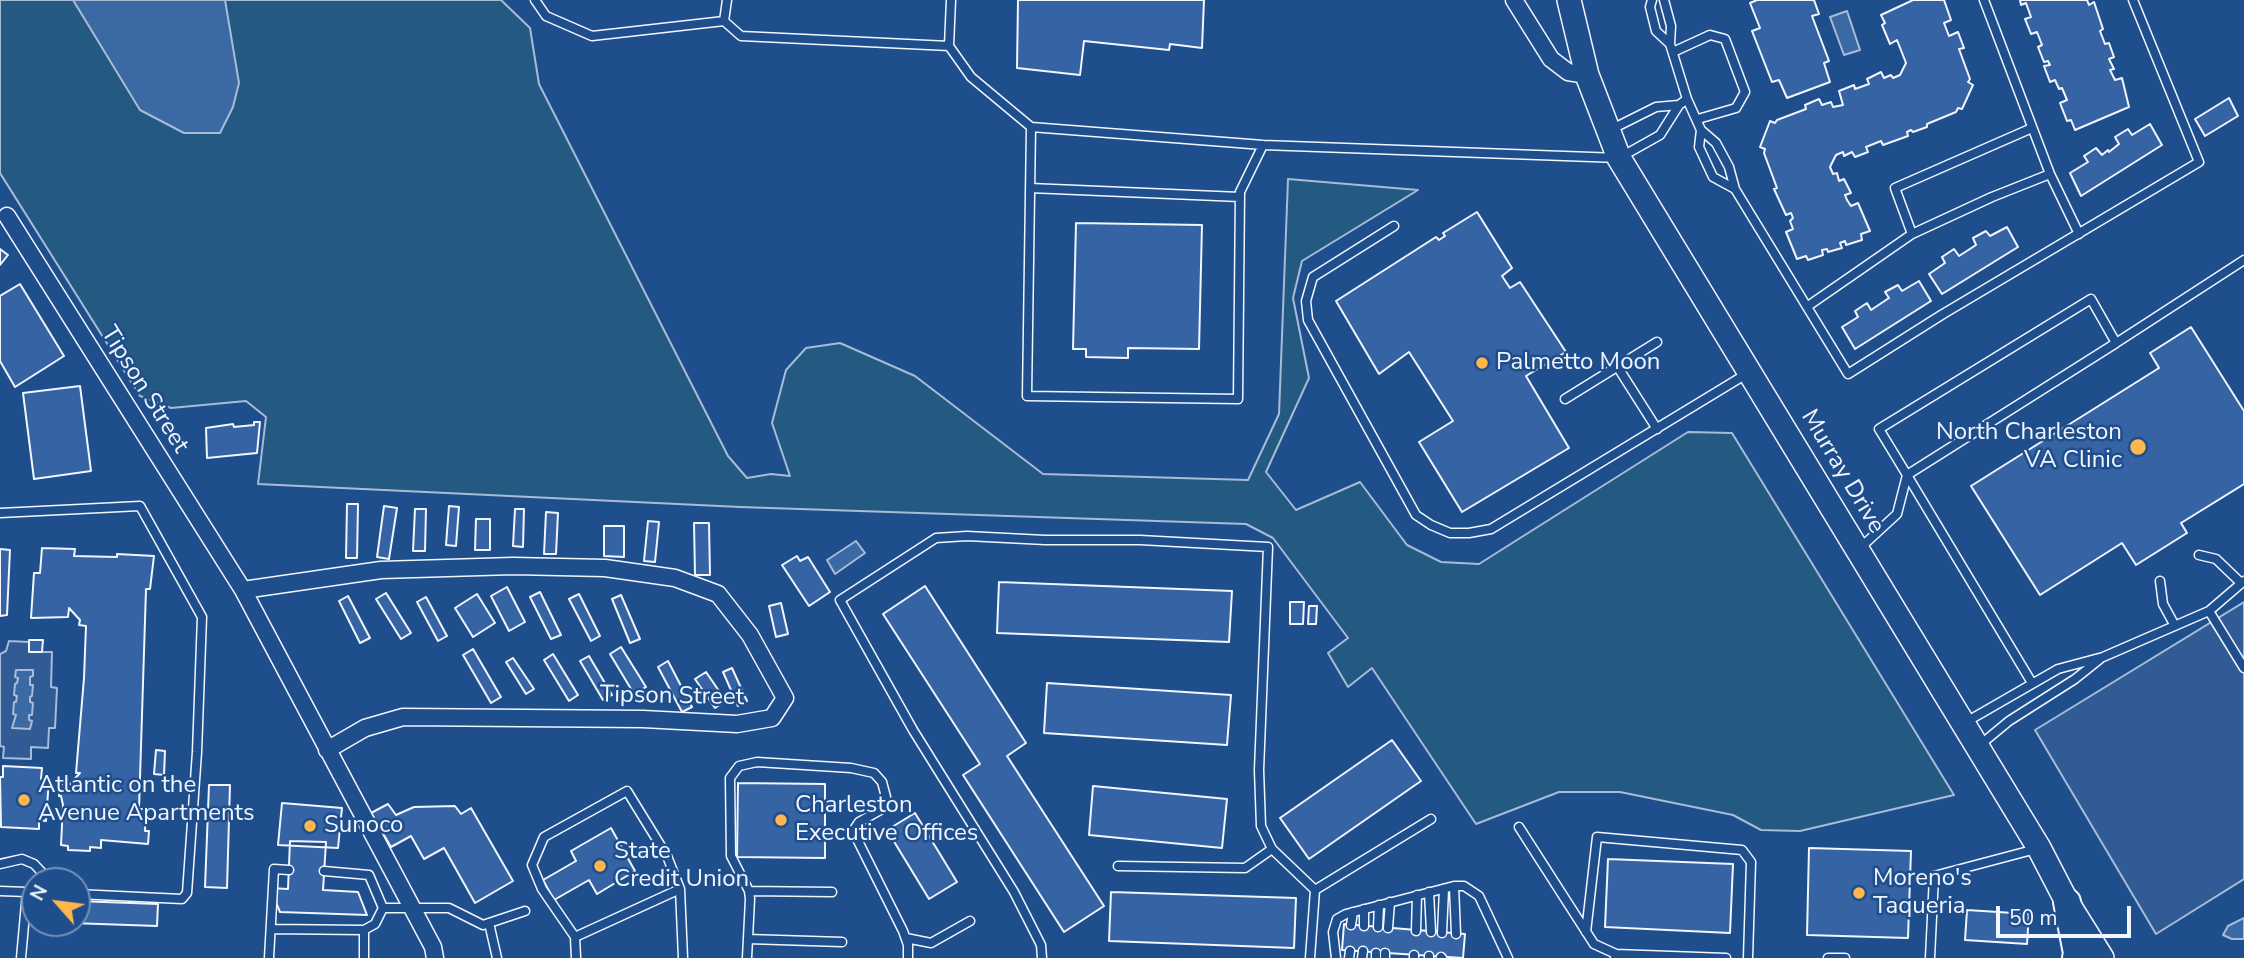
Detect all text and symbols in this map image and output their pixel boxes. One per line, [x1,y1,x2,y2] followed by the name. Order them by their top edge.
[94,321,194,459] street label: Tipson Street
[1496,349,1660,377] place label: Palmetto Moon
[1474,355,1490,371] marker: Palmetto Moon
[1794,405,1890,539] street label: Murray Drive
[1936,419,2122,475] place label: North Charleston VA Clinic
[2128,437,2148,457] marker: North Charleston VA Clinic
[600,681,744,713] street label: Tipson Street
[38,772,255,828] place label: Atlantic on the Avenue Apartments
[16,792,32,808] marker: Atlantic on the Avenue Apartments
[795,792,978,848] place label: Charleston Executive Offices
[324,812,403,840] place label: Sunoco
[773,812,789,828] marker: Charleston Executive Offices
[302,818,318,834] marker: Sunoco
[614,838,749,894] place label: State Credit Union
[592,858,608,874] marker: State Credit Union
[1873,865,1972,921] place label: Moreno's Taqueria
[21,867,91,937] north arrow
[24,881,54,905] text: N
[1851,885,1867,901] marker: Moreno's Taqueria
[1999,892,2134,936] scale bar
[2009,904,2058,932] text: 50 m

